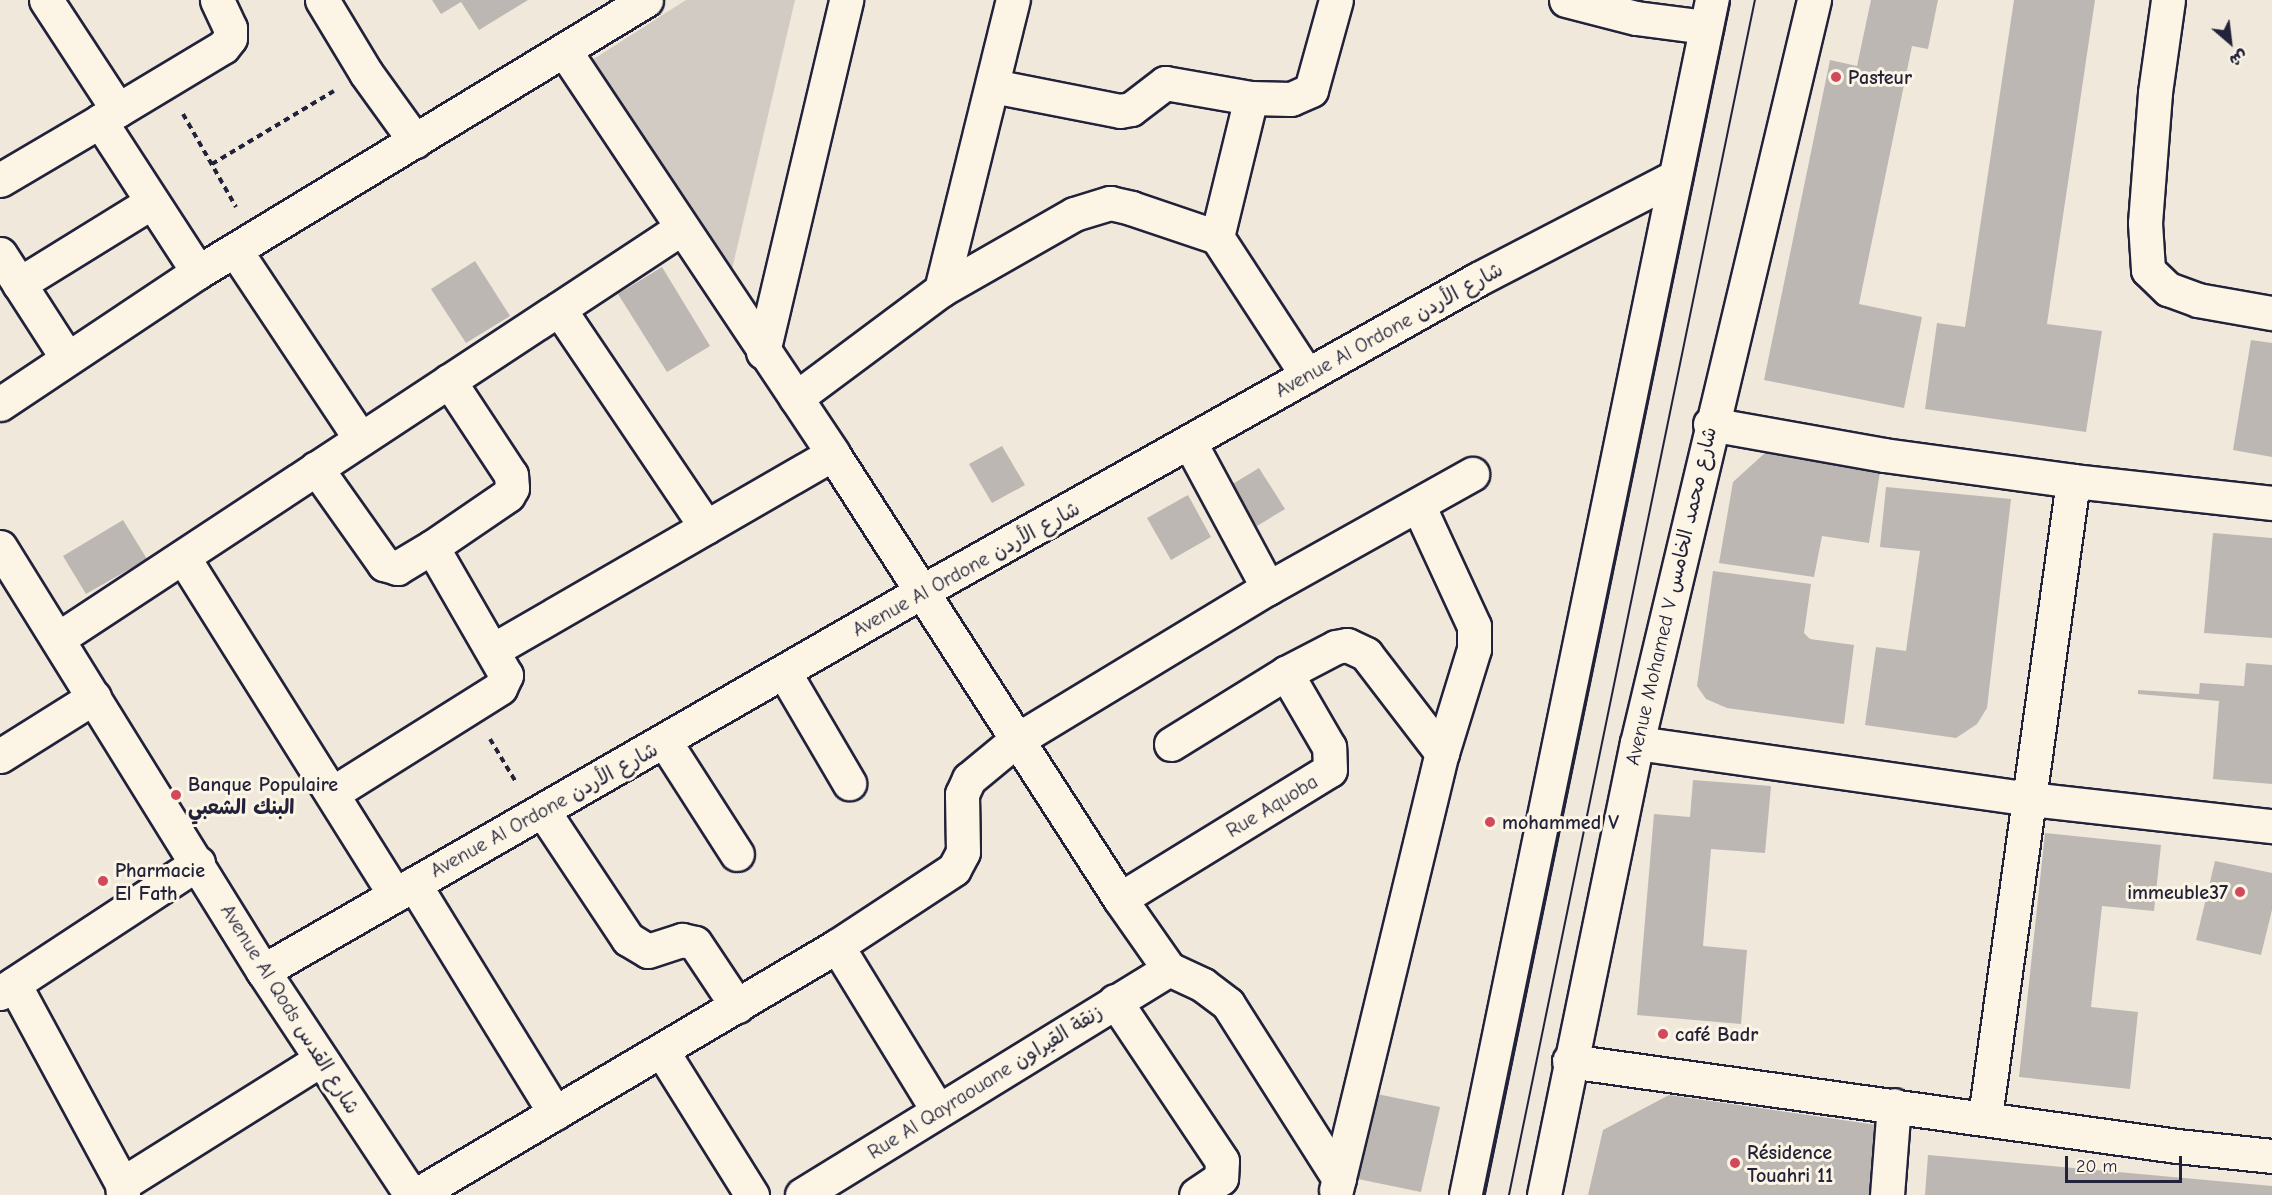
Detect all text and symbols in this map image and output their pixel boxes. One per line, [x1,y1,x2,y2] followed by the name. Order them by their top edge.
[2200,12,2260,72] north arrow
[2226,46,2250,70] text: ش
[1848,65,1912,89] place label: Pasteur
[1829,70,1843,84] marker: Pasteur
[1271,257,1507,403] street label: Avenue Al Ordone شارع الأردن
[1620,425,1722,767] street label: Avenue Mohamed V شارع محمد الخامس
[848,496,1084,642] street label: Avenue Al Ordone شارع الأردن
[426,737,662,883] street label: Avenue Al Ordone شارع الأردن
[1222,769,1322,843] street label: Rue Aquoba
[188,772,338,819] place label: Banque Populaire البنك الشعبي
[169,788,183,802] marker: Banque Populaire البنك الشعبي
[1502,810,1619,834] place label: mohammed V
[1483,815,1497,829] marker: mohammed V
[115,858,205,905] place label: Pharmacie El Fath
[96,874,110,888] marker: Pharmacie El Fath
[2127,880,2228,904] place label: immeuble37
[2233,885,2247,899] marker: immeuble37
[216,900,364,1118] street label: Avenue Al Qods شارع القدس
[863,1000,1107,1164] street label: Rue Al Qayraouane زنقة القيراون
[1675,1022,1758,1046] place label: café Badr
[1656,1027,1670,1041] marker: café Badr
[1747,1140,1833,1187] place label: Résidence Touahri 11
[2068,1144,2185,1182] scale bar
[1728,1156,1742,1170] marker: Résidence Touahri 11
[2076,1156,2117,1177] text: 20 m

